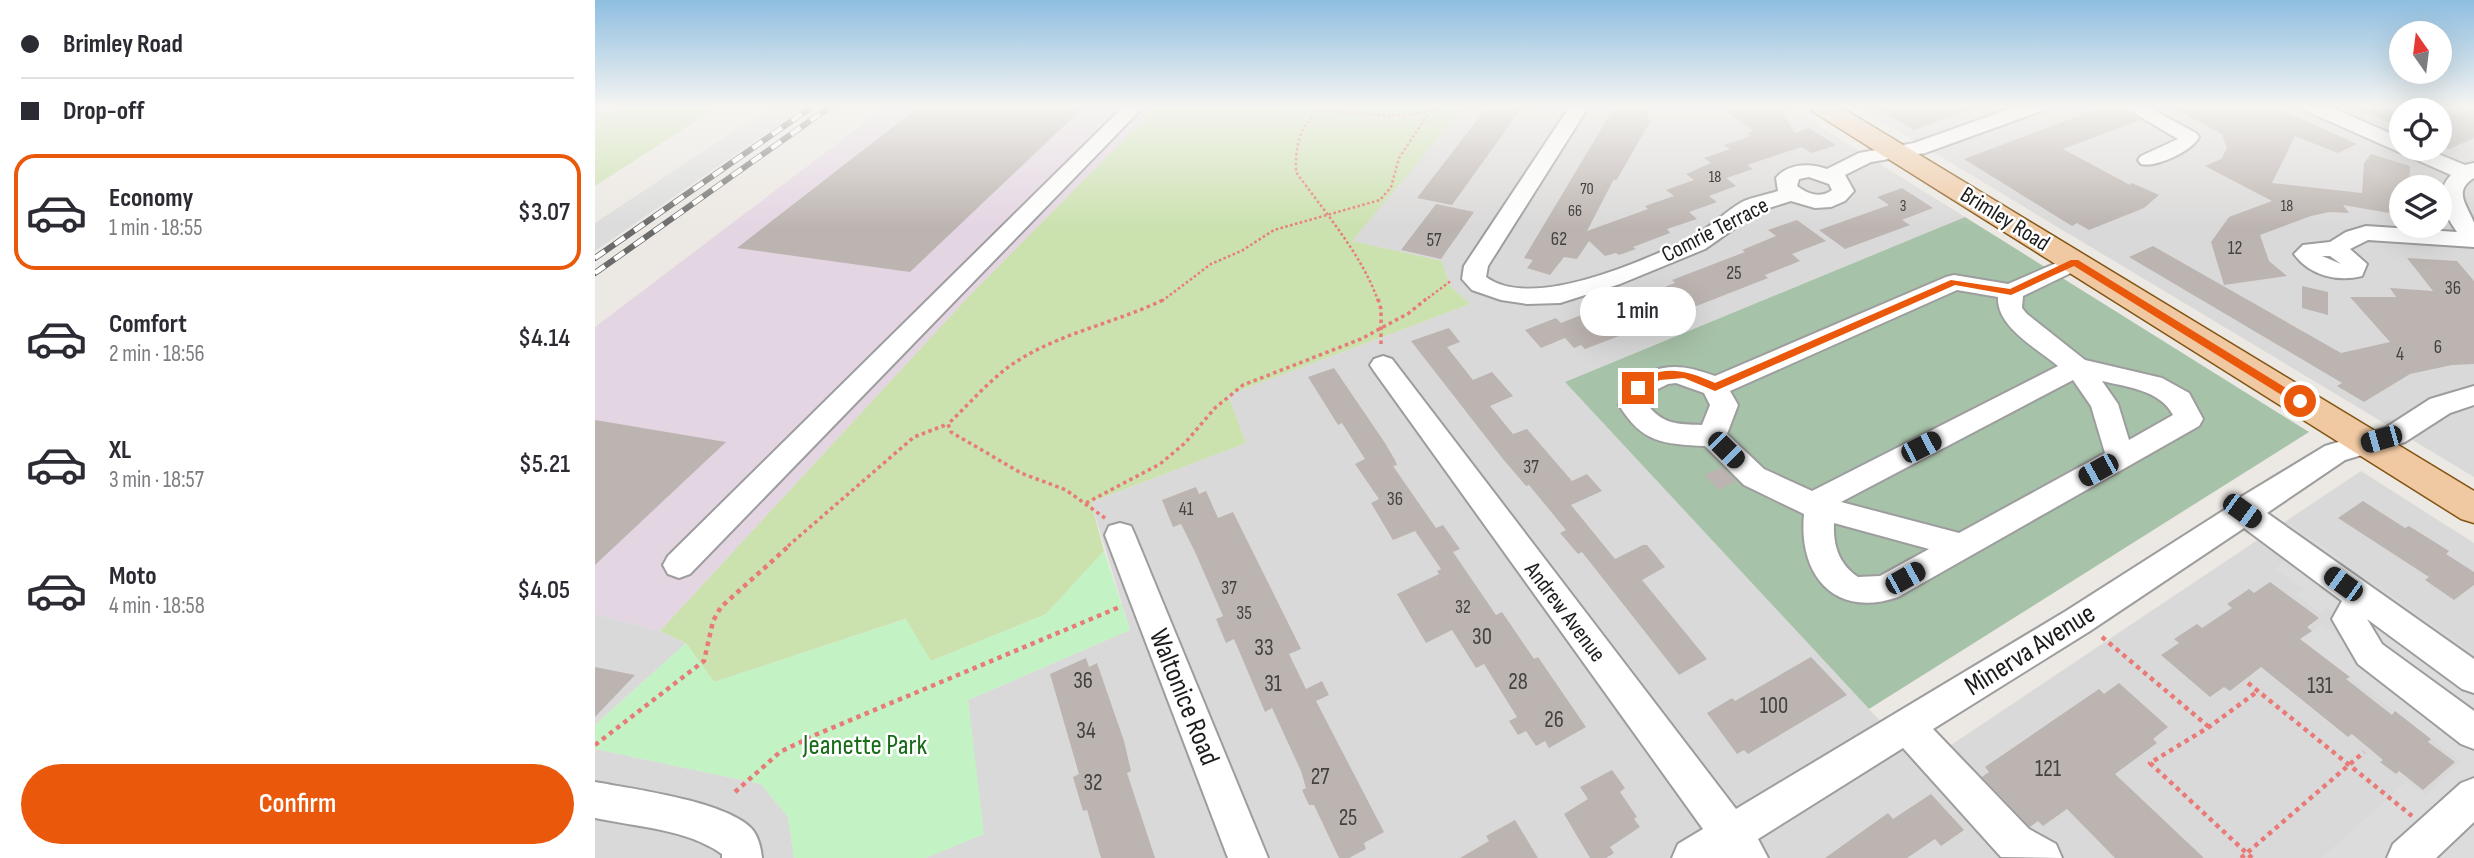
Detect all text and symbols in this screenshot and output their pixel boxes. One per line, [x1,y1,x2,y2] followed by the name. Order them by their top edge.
[2389,21,2452,84] north arrow
[2389,21,2452,238] map controls
[63,29,183,60] text: Brimley Road
[63,96,144,127] text: Drop-off
[2389,98,2452,161] button: locate
[1709,168,1721,187] house number: 18
[2389,175,2452,238] button: layers
[1580,180,1594,199] house number: 70
[25,181,88,244] icon: car
[1955,181,2055,257] street label: Brimley Road
[109,183,193,214] text: Economy
[1657,191,1773,269] street label: Comrie Terrace
[518,197,570,228] text: $3.07
[1900,197,1906,216] house number: 3
[2281,197,2293,216] house number: 18
[1568,202,1582,221] house number: 66
[109,214,202,242] text: 1 min · 18:55
[1551,228,1567,251] house number: 62
[1426,229,1442,252] house number: 57
[2228,237,2242,260] house number: 12
[1726,262,1742,285] house number: 25
[2445,277,2461,300] house number: 36
[1580,286,1696,336] callout: 1 min
[1617,297,1659,325] text: 1 min
[25,307,88,370] icon: car
[109,309,187,340] text: Comfort
[518,323,570,354] text: $4.14
[2434,336,2442,359] house number: 6
[109,340,205,368] text: 2 min · 18:56
[2396,343,2404,366] house number: 4
[1622,372,1654,404] route end
[2284,385,2316,417] route start
[2358,423,2405,455] car
[1704,428,1749,472] car
[1898,428,1945,466] car
[25,433,88,496] icon: car
[109,435,131,466] text: XL
[519,449,570,480] text: $5.21
[2075,451,2122,489] car
[1523,456,1539,479] house number: 37
[109,466,204,494] text: 3 min · 18:57
[1387,488,1403,511] house number: 36
[2219,490,2266,532] car
[1179,498,1194,521] house number: 41
[1518,556,1612,668] street label: Andrew Avenue
[25,559,88,622] icon: car
[1882,559,1929,597] car
[109,561,157,592] text: Moto
[2320,563,2367,605] car
[517,575,570,606] text: $4.05
[1221,577,1237,600] house number: 37
[109,592,205,620] text: 4 min · 18:58
[1455,596,1471,619] house number: 32
[1959,597,2101,703] street label: Minerva Avenue
[1236,602,1252,625] house number: 35
[1472,623,1492,651] house number: 30
[1142,624,1226,770] street label: Waltonice Road
[1254,634,1274,662] house number: 33
[1073,667,1093,695] house number: 36
[1508,668,1528,696] house number: 28
[1264,670,1282,698] house number: 31
[2307,672,2333,700] house number: 131
[1760,692,1788,720] house number: 100
[1544,706,1564,734] house number: 26
[1076,717,1096,745] house number: 34
[802,729,928,762] park label: Jeanette Park
[2035,755,2061,783] house number: 121
[1311,763,1329,791] house number: 27
[21,764,574,844] button: Confirm
[1083,769,1103,797] house number: 32
[1339,804,1357,832] house number: 25

